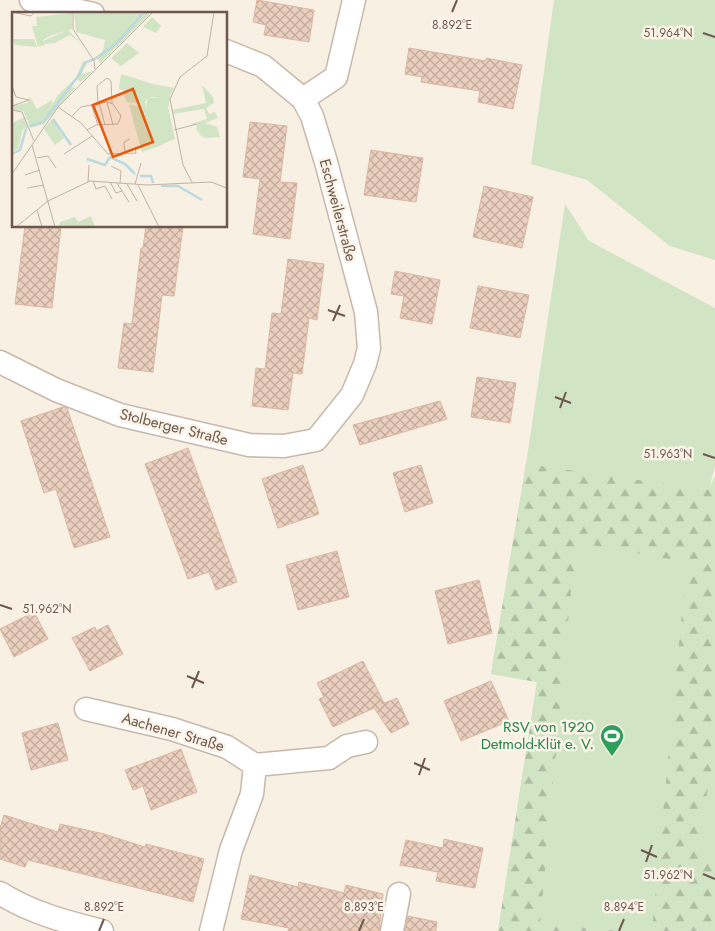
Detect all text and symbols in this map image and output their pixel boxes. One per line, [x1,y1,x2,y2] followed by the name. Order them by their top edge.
[12,12,228,228] inset map
[432,16,472,34] text: 8.892°E
[643,24,693,42] text: 51.964°N
[314,156,362,264] street label: Eschweilerstraße
[118,403,231,451] street label: Stolberger Straße
[644,445,692,463] text: 51.963°N
[22,600,72,618] text: 51.962°N
[119,707,227,757] street label: Aachener Straße
[481,716,594,755] place label: RSV von 1920 Detmold-Klüt e. V.
[599,723,625,757] sports icon: RSV von 1920 Detmold-Klüt e. V.
[643,866,693,884] text: 51.962°N
[84,898,124,916] text: 8.892°E
[344,898,384,916] text: 8.893°E
[604,898,644,916] text: 8.894°E

